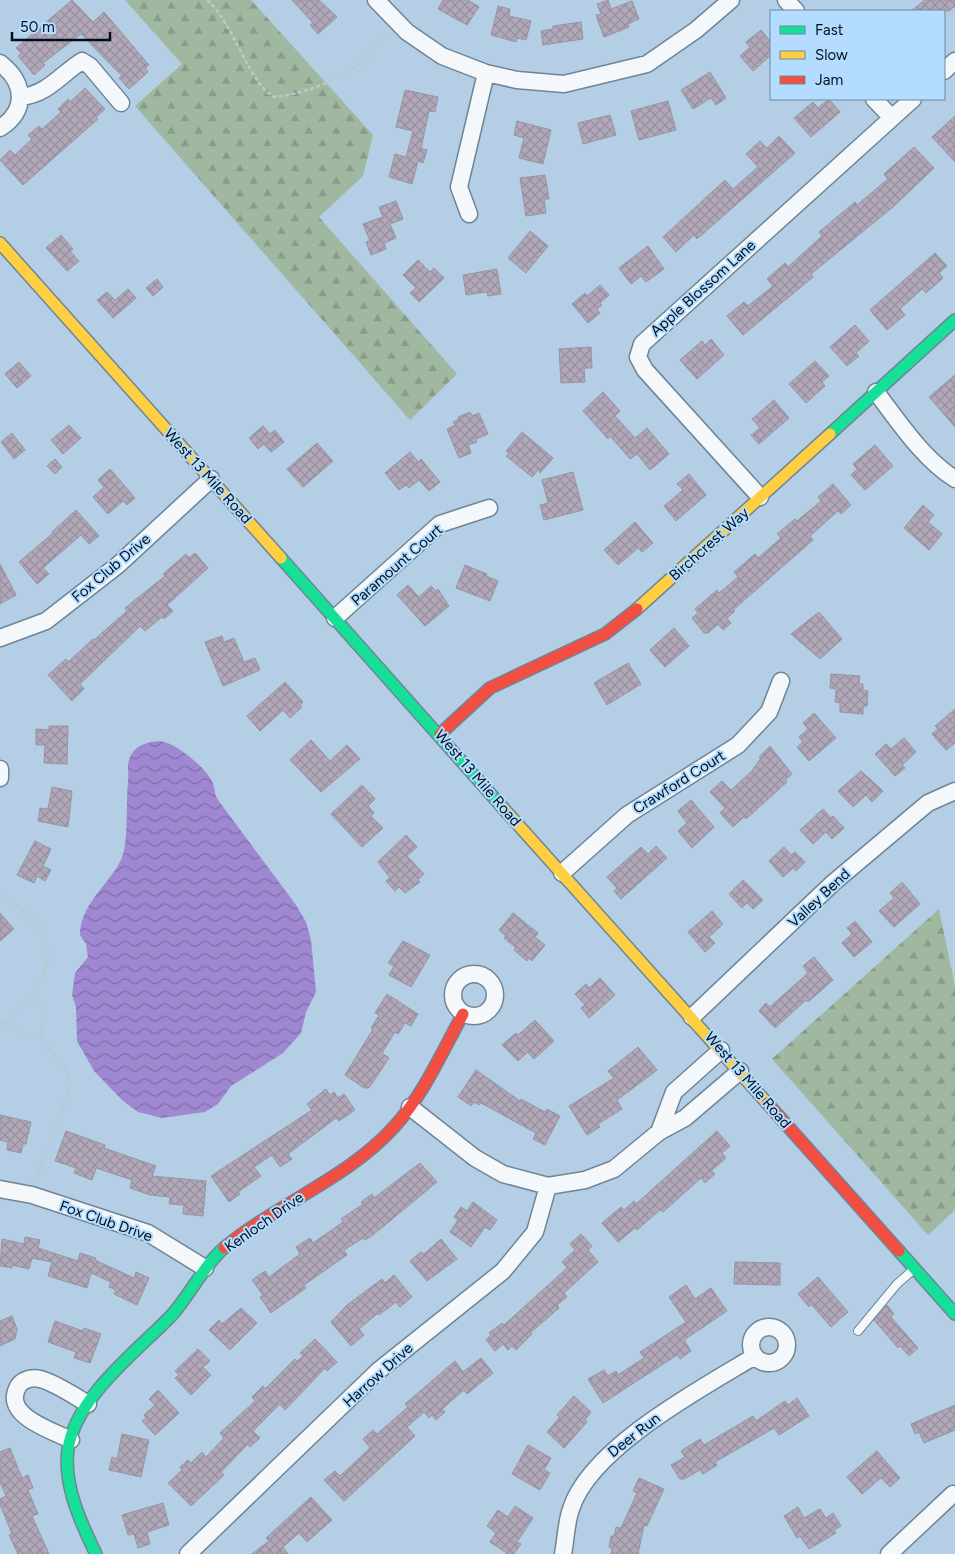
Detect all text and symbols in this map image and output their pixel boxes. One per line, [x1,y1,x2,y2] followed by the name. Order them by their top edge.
[12,10,110,42] scale bar
[770,10,945,100] legend
[20,18,55,36] text: 50 m
[815,21,844,39] text: Fast
[815,46,848,64] text: Slow
[815,71,843,89] text: Jam
[647,236,759,340] street label: Apple Blossom Lane
[160,425,256,527] street label: West 13 Mile Road
[665,503,753,585] street label: Birchcrest Way
[348,520,447,610] street label: Paramount Court
[68,530,154,606] street label: Fox Club Drive
[431,726,525,830] street label: West 13 Mile Road
[629,746,729,818] street label: Crawford Court
[784,865,854,931] street label: Valley Bend
[701,1028,795,1132] street label: West 13 Mile Road
[221,1188,307,1256] street label: Kenloch Drive
[57,1197,155,1245] street label: Fox Club Drive
[339,1339,417,1411] street label: Harrow Drive
[604,1409,664,1461] street label: Deer Run

